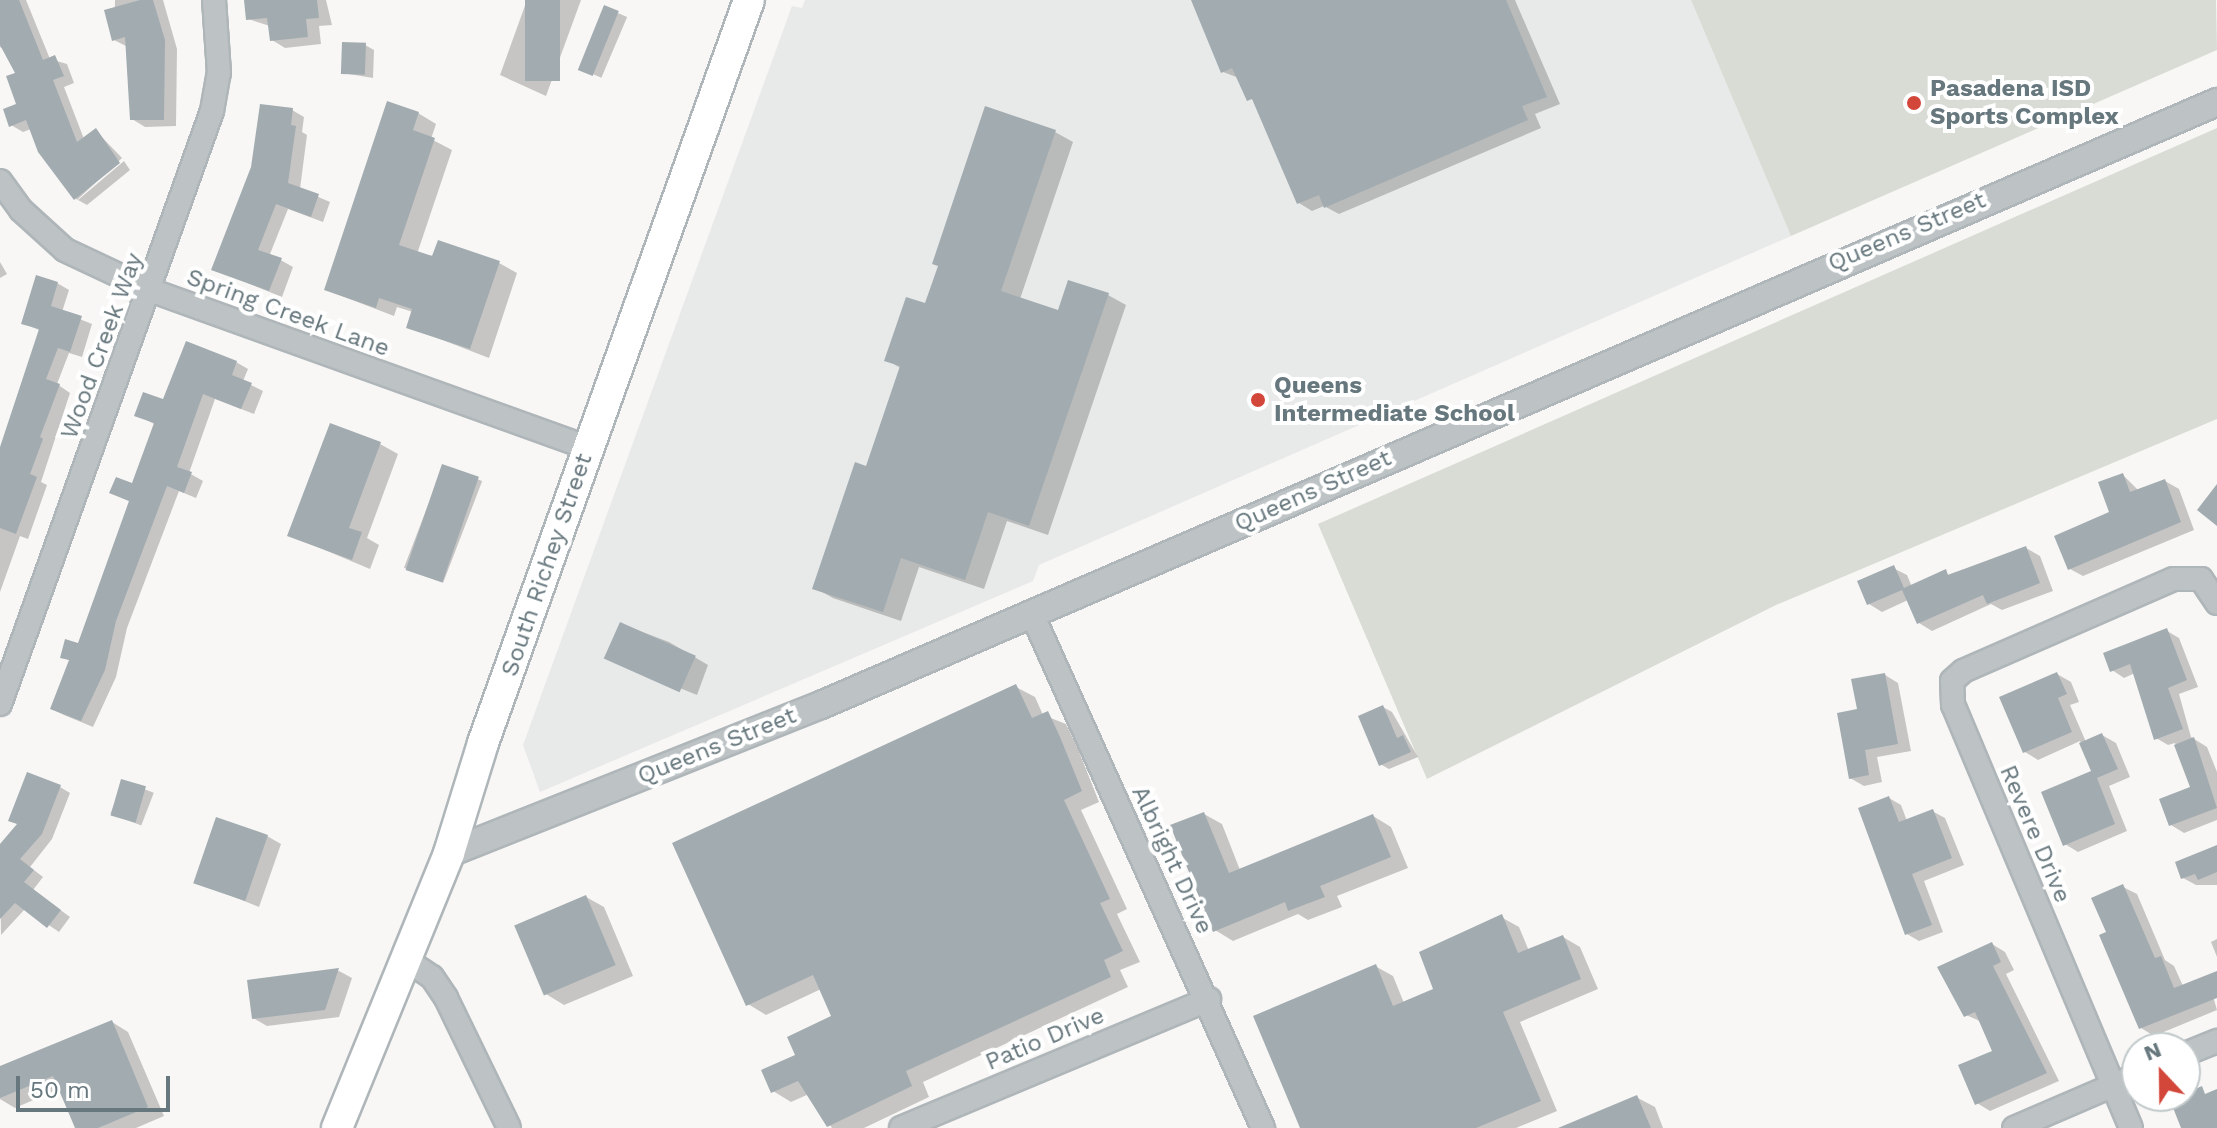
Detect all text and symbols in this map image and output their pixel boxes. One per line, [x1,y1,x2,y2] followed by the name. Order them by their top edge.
[1930,75,2119,131] place label: Pasadena ISD Sports Complex
[1905,94,1923,112] marker: Pasadena ISD Sports Complex
[1824,186,1990,278] street label: Queens Street
[55,249,149,443] street label: Wood Creek Way
[182,263,394,363] street label: Spring Creek Lane
[1274,372,1515,428] place label: Queens Intermediate School
[1249,391,1267,409] marker: Queens Intermediate School
[1230,444,1396,538] street label: Queens Street
[495,450,599,680] street label: South Richey Street
[634,701,800,791] street label: Queens Street
[1993,761,2077,907] street label: Revere Drive
[1125,782,1219,938] street label: Albright Drive
[981,1001,1109,1077] street label: Patio Drive
[2121,1032,2201,1112] north arrow
[2140,1036,2165,1066] text: N
[20,1060,174,1110] scale bar
[30,1076,90,1104] text: 50 m

